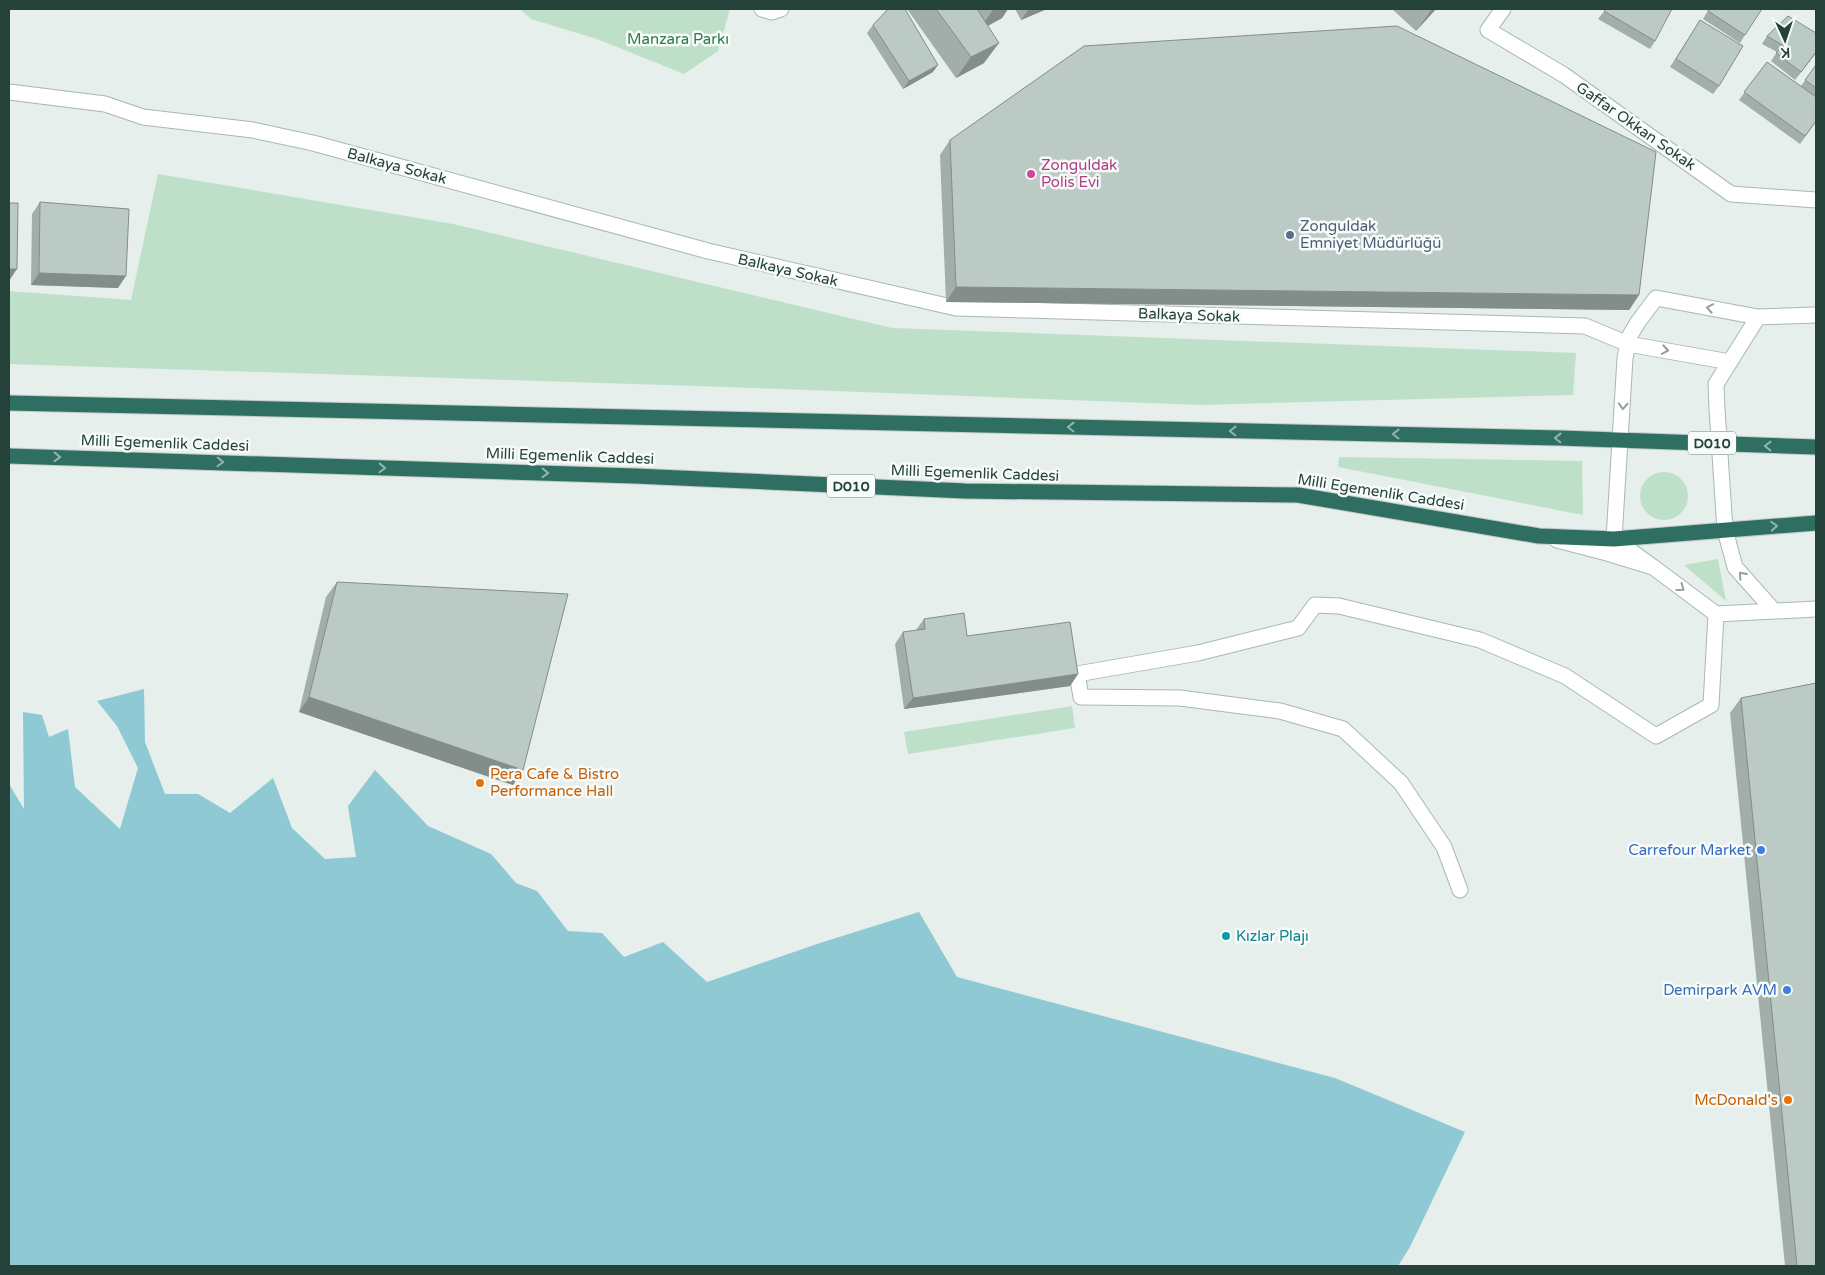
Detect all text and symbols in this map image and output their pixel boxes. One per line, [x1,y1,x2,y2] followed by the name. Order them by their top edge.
[1760,15,1810,65] north arrow
[627,30,729,48] park label: Manzara Parkı
[1780,44,1791,61] text: K
[1573,78,1699,174] street label: Gaffar Okkan Sokak
[345,144,449,188] street label: Balkaya Sokak
[1041,156,1117,191] place label: Zonguldak Polis Evi
[1025,168,1037,180] marker: Zonguldak Polis Evi
[1300,217,1441,252] place label: Zonguldak Emniyet Müdürlüğü
[1284,229,1296,241] marker: Zonguldak Emniyet Müdürlüğü
[736,250,840,290] street label: Balkaya Sokak
[1706,303,1714,313] one-way arrow
[1138,304,1240,326] street label: Balkaya Sokak
[1660,345,1669,355] one-way arrow
[1617,403,1628,411] one-way arrow
[1067,422,1074,432] one-way arrow
[1229,425,1237,436] one-way arrow
[1392,429,1400,440] one-way arrow
[80,431,250,455] street label: Milli Egemenlik Caddesi
[1688,432,1736,454] road number: D010
[1554,433,1562,443] one-way arrow
[1763,440,1771,451] one-way arrow
[485,444,655,468] street label: Milli Egemenlik Caddesi
[54,452,62,463] one-way arrow
[216,457,224,468] one-way arrow
[890,461,1060,485] street label: Milli Egemenlik Caddesi
[379,462,387,473] one-way arrow
[541,468,549,478] one-way arrow
[1296,470,1466,514] street label: Milli Egemenlik Caddesi
[827,474,875,498] road number: D010
[1770,521,1778,532] one-way arrow
[1739,571,1748,580] one-way arrow
[1675,582,1685,591] one-way arrow
[490,765,619,800] place label: Pera Cafe & Bistro Performance Hall
[474,777,486,789] marker: Pera Cafe & Bistro Performance Hall
[1628,841,1751,859] place label: Carrefour Market
[1755,844,1767,856] marker: Carrefour Market
[1236,927,1309,945] place label: Kızlar Plajı
[1220,930,1232,942] marker: Kızlar Plajı
[1663,981,1777,999] place label: Demirpark AVM
[1781,984,1793,996] marker: Demirpark AVM
[1694,1091,1778,1109] place label: McDonald's
[1782,1094,1794,1106] marker: McDonald's

